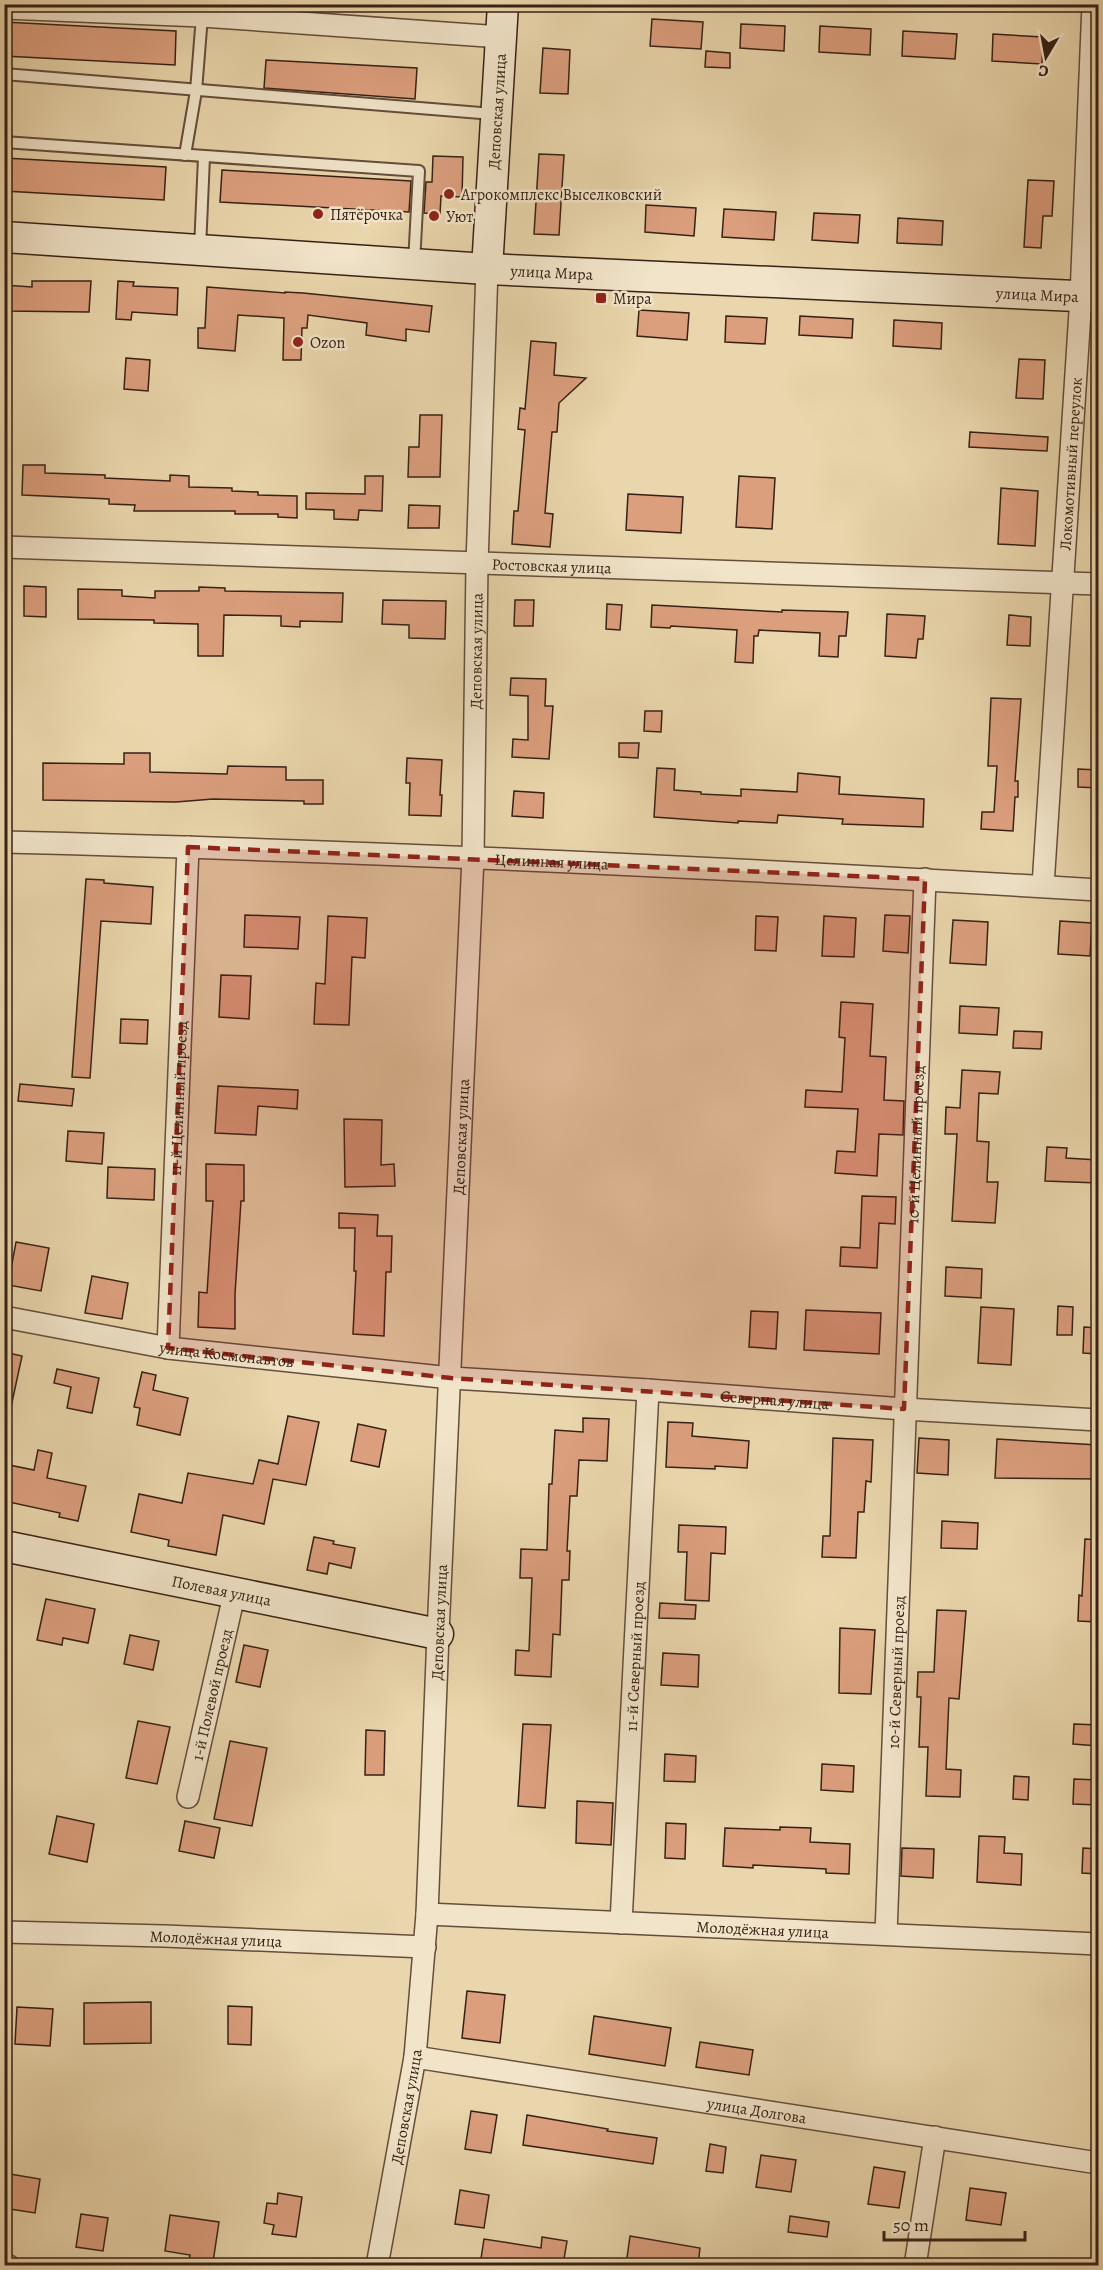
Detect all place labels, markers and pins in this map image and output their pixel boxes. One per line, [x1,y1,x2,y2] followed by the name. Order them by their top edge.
[460,184,662,206] place label: Агрокомплекс Выселковский
[442,187,456,201] marker: Агрокомплекс Выселковский
[330,204,404,226] place label: Пятёрочка
[446,206,473,228] place label: Уют
[311,207,325,221] marker: Пятёрочка
[427,209,441,223] marker: Уют
[613,288,652,310] place label: Мира
[594,291,608,305] marker: Мира
[310,332,345,354] place label: Ozon
[291,335,305,349] marker: Ozon

